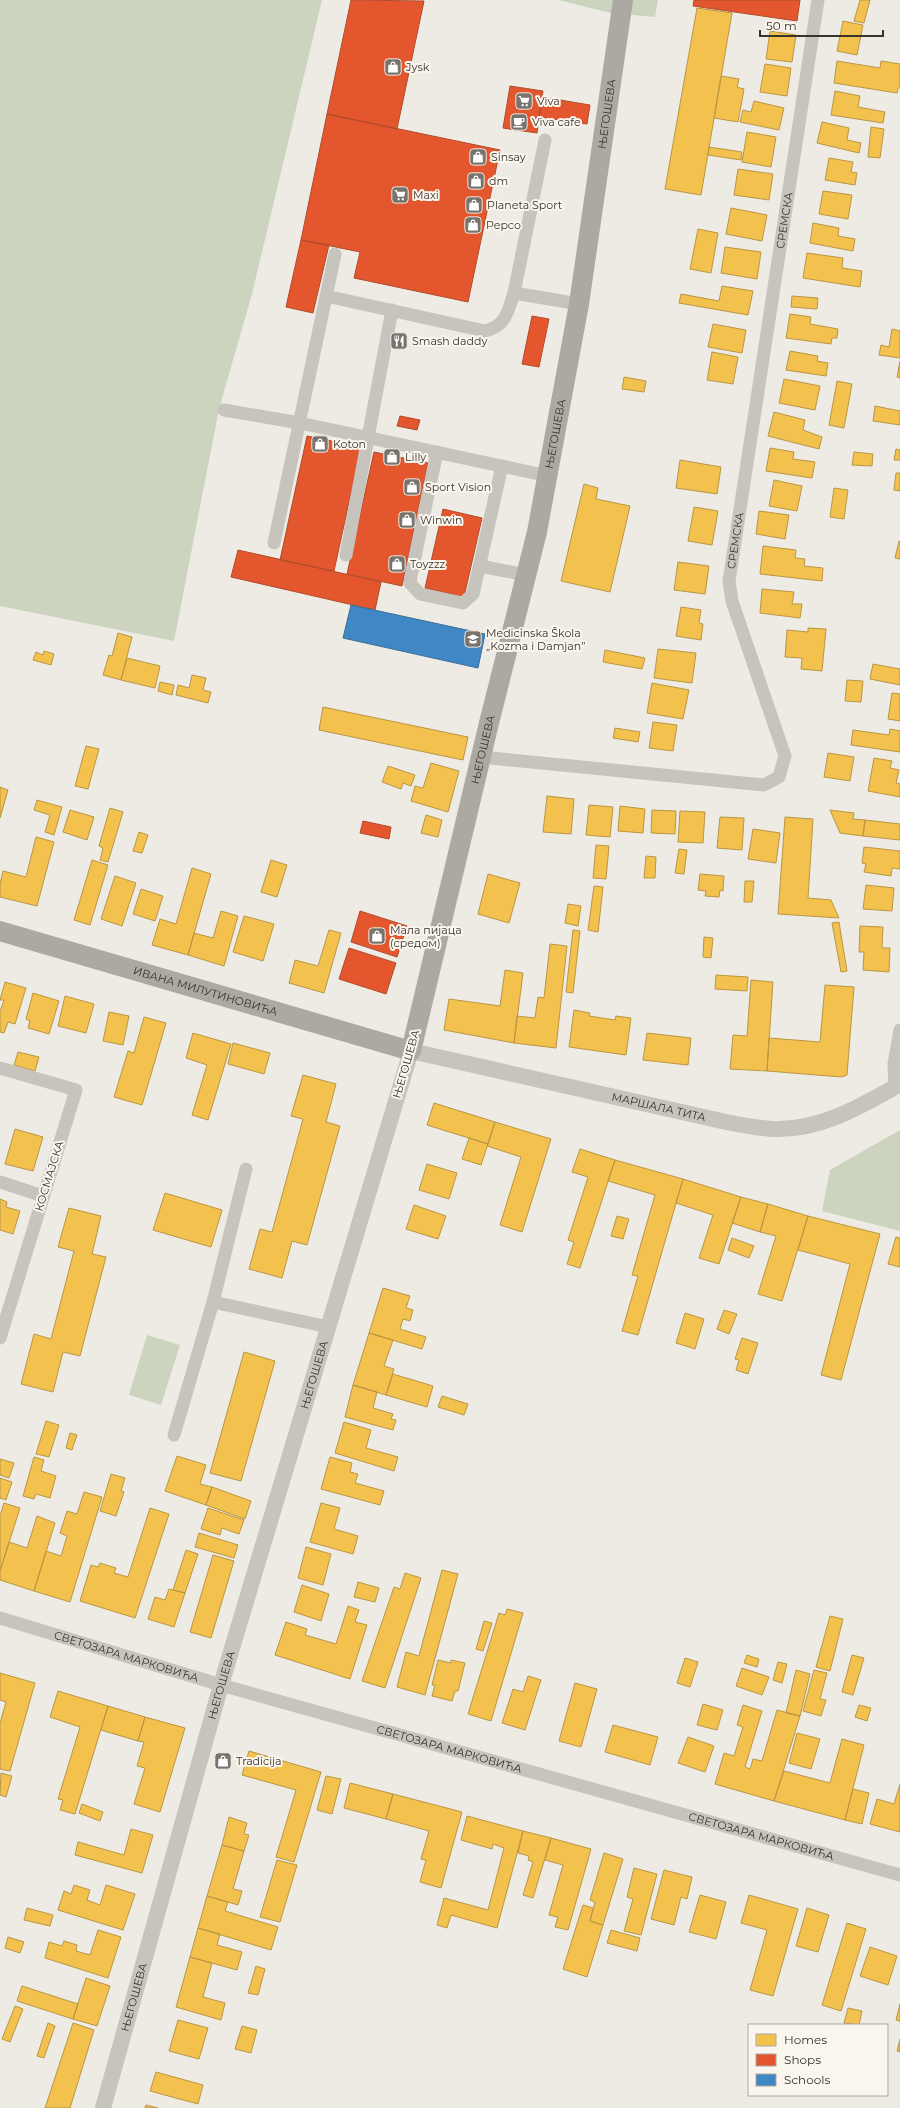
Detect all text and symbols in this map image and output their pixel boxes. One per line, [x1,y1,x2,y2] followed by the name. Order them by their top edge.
[760,12,883,38] scale bar
[766,18,797,33] text: 50 m
[383,57,403,77] shop icon: Jysk
[405,60,430,74] place label: Jysk
[595,77,619,150] street label: ЊЕГОШЕВА
[514,91,534,111] supermarket icon: Viva
[537,94,560,108] place label: Viva
[509,112,529,132] cafe icon: Viva cafe
[532,115,581,129] place label: Viva cafe
[468,147,488,167] shop icon: Sinsay
[491,150,526,164] place label: Sinsay
[466,171,486,191] shop icon: dm
[489,174,508,188] place label: dm
[390,185,410,205] supermarket icon: Maxi
[413,188,439,202] place label: Maxi
[773,190,796,250] street label: СРЕМСКА
[464,195,484,215] shop icon: Planeta Sport
[487,198,563,212] place label: Planeta Sport
[463,215,483,235] shop icon: Pepco
[486,218,521,232] place label: Pepco
[389,331,409,351] restaurant icon: Smash daddy
[412,334,487,348] place label: Smash daddy
[542,397,568,470] street label: ЊЕГОШЕВА
[310,434,330,454] shop icon: Koton
[333,437,366,451] place label: Koton
[382,447,402,467] shop icon: Lilly
[405,450,426,464] place label: Lilly
[402,477,422,497] shop icon: Sport Vision
[425,480,491,494] place label: Sport Vision
[397,510,417,530] shop icon: Winwin
[724,511,747,570] street label: СРЕМСКА
[420,513,462,527] place label: Winwin
[387,554,407,574] shop icon: Toyzzz
[410,557,446,571] place label: Toyzzz
[486,626,585,653] place label: Medicinska Škola „Kozma i Damjan”
[463,629,483,649] school or university icon: Medicinska Škola „Kozma i Damjan”
[468,713,498,786] street label: ЊЕГОШЕВА
[390,923,462,950] place label: Мала пијаца (средом)
[367,926,387,946] shop icon: Мала пијаца (средом)
[132,963,280,1019] street label: ИВАНА МИЛУТИНОВИЋА
[390,1027,423,1100] street label: ЊЕГОШЕВА
[610,1089,708,1124] street label: МАРШАЛА ТИТА
[32,1138,67,1213] street label: КОСМАЈСКА
[297,1338,331,1411] street label: ЊЕГОШЕВА
[52,1628,201,1685] street label: СВЕТОЗАРА МАРКОВИЋА
[205,1649,238,1721] street label: ЊЕГОШЕВА
[375,1722,524,1776] street label: СВЕТОЗАРА МАРКОВИЋА
[213,1751,233,1771] shop icon: Tradicija
[236,1754,282,1768] place label: Tradicija
[687,1809,836,1863] street label: СВЕТОЗАРА МАРКОВИЋА
[118,1961,150,2033] street label: ЊЕГОШЕВА
[748,2024,888,2096] legend
[784,2032,827,2047] text: Homes
[784,2052,821,2067] text: Shops
[784,2072,830,2087] text: Schools

